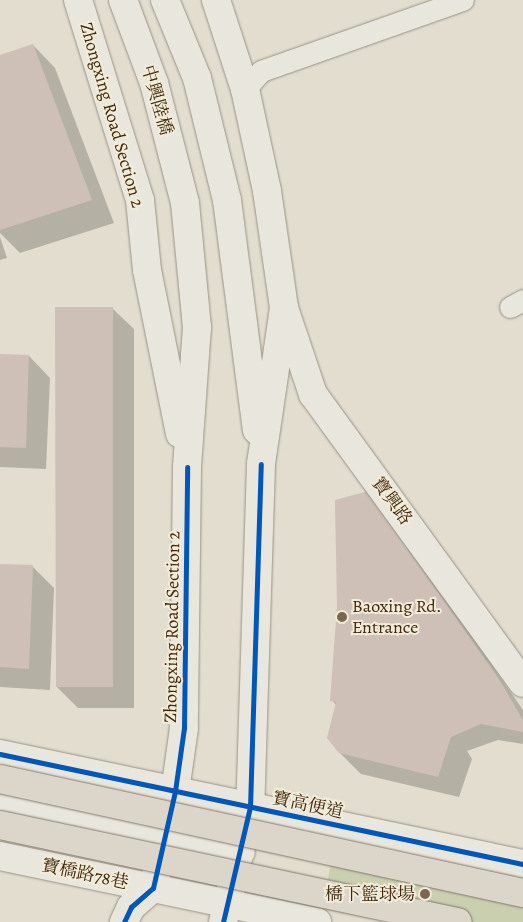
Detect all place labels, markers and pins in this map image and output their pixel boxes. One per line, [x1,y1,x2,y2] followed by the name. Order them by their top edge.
[352,596,441,638] place label: Baoxing Rd. Entrance
[336,611,348,623] marker: Baoxing Rd. Entrance
[325,883,415,905] place label: 橋下籃球場
[419,888,431,900] marker: 橋下籃球場

